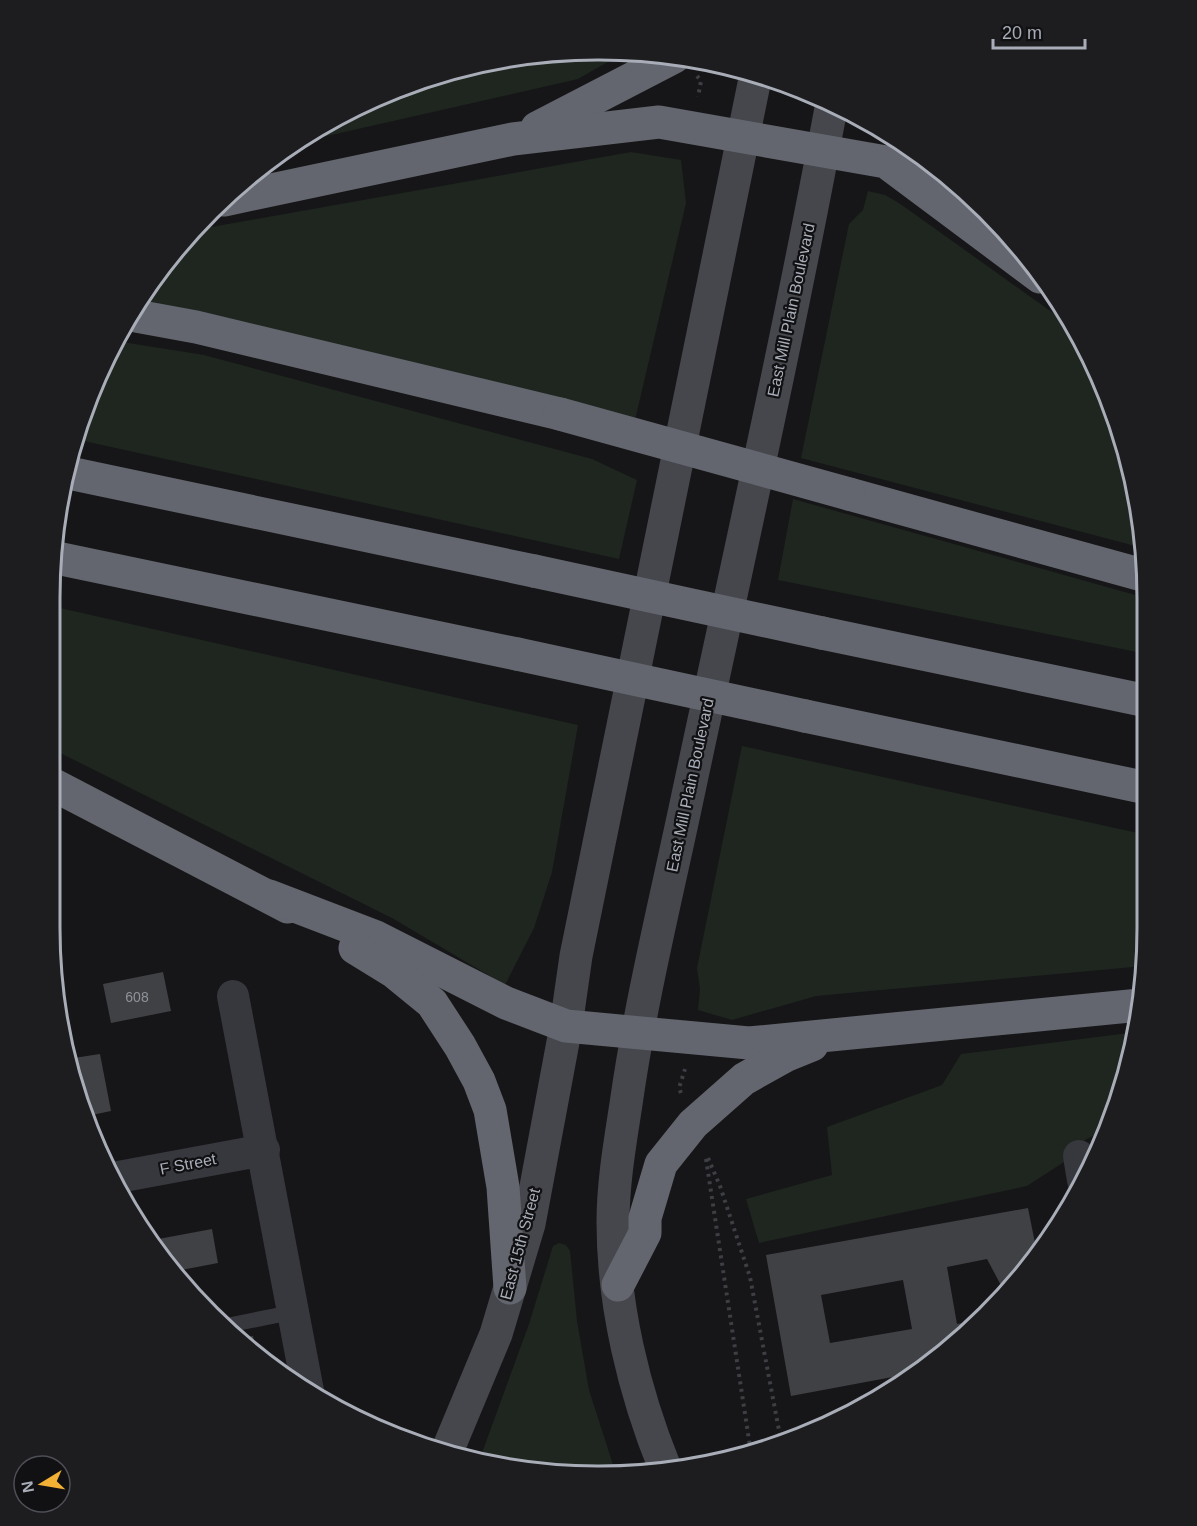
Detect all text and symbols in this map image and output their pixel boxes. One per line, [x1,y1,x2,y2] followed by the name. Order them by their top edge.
[993,12,1084,50] scale bar
[1002,23,1042,43] text: 20 m
[764,222,818,398] street label: East Mill Plain Boulevard
[663,697,717,873] street label: East Mill Plain Boulevard
[125,989,149,1005] house number: 608
[158,1150,218,1178] street label: F Street
[497,1186,543,1302] street label: East 15th Street
[12,1454,72,1514] north arrow
[18,1479,37,1494] text: N

